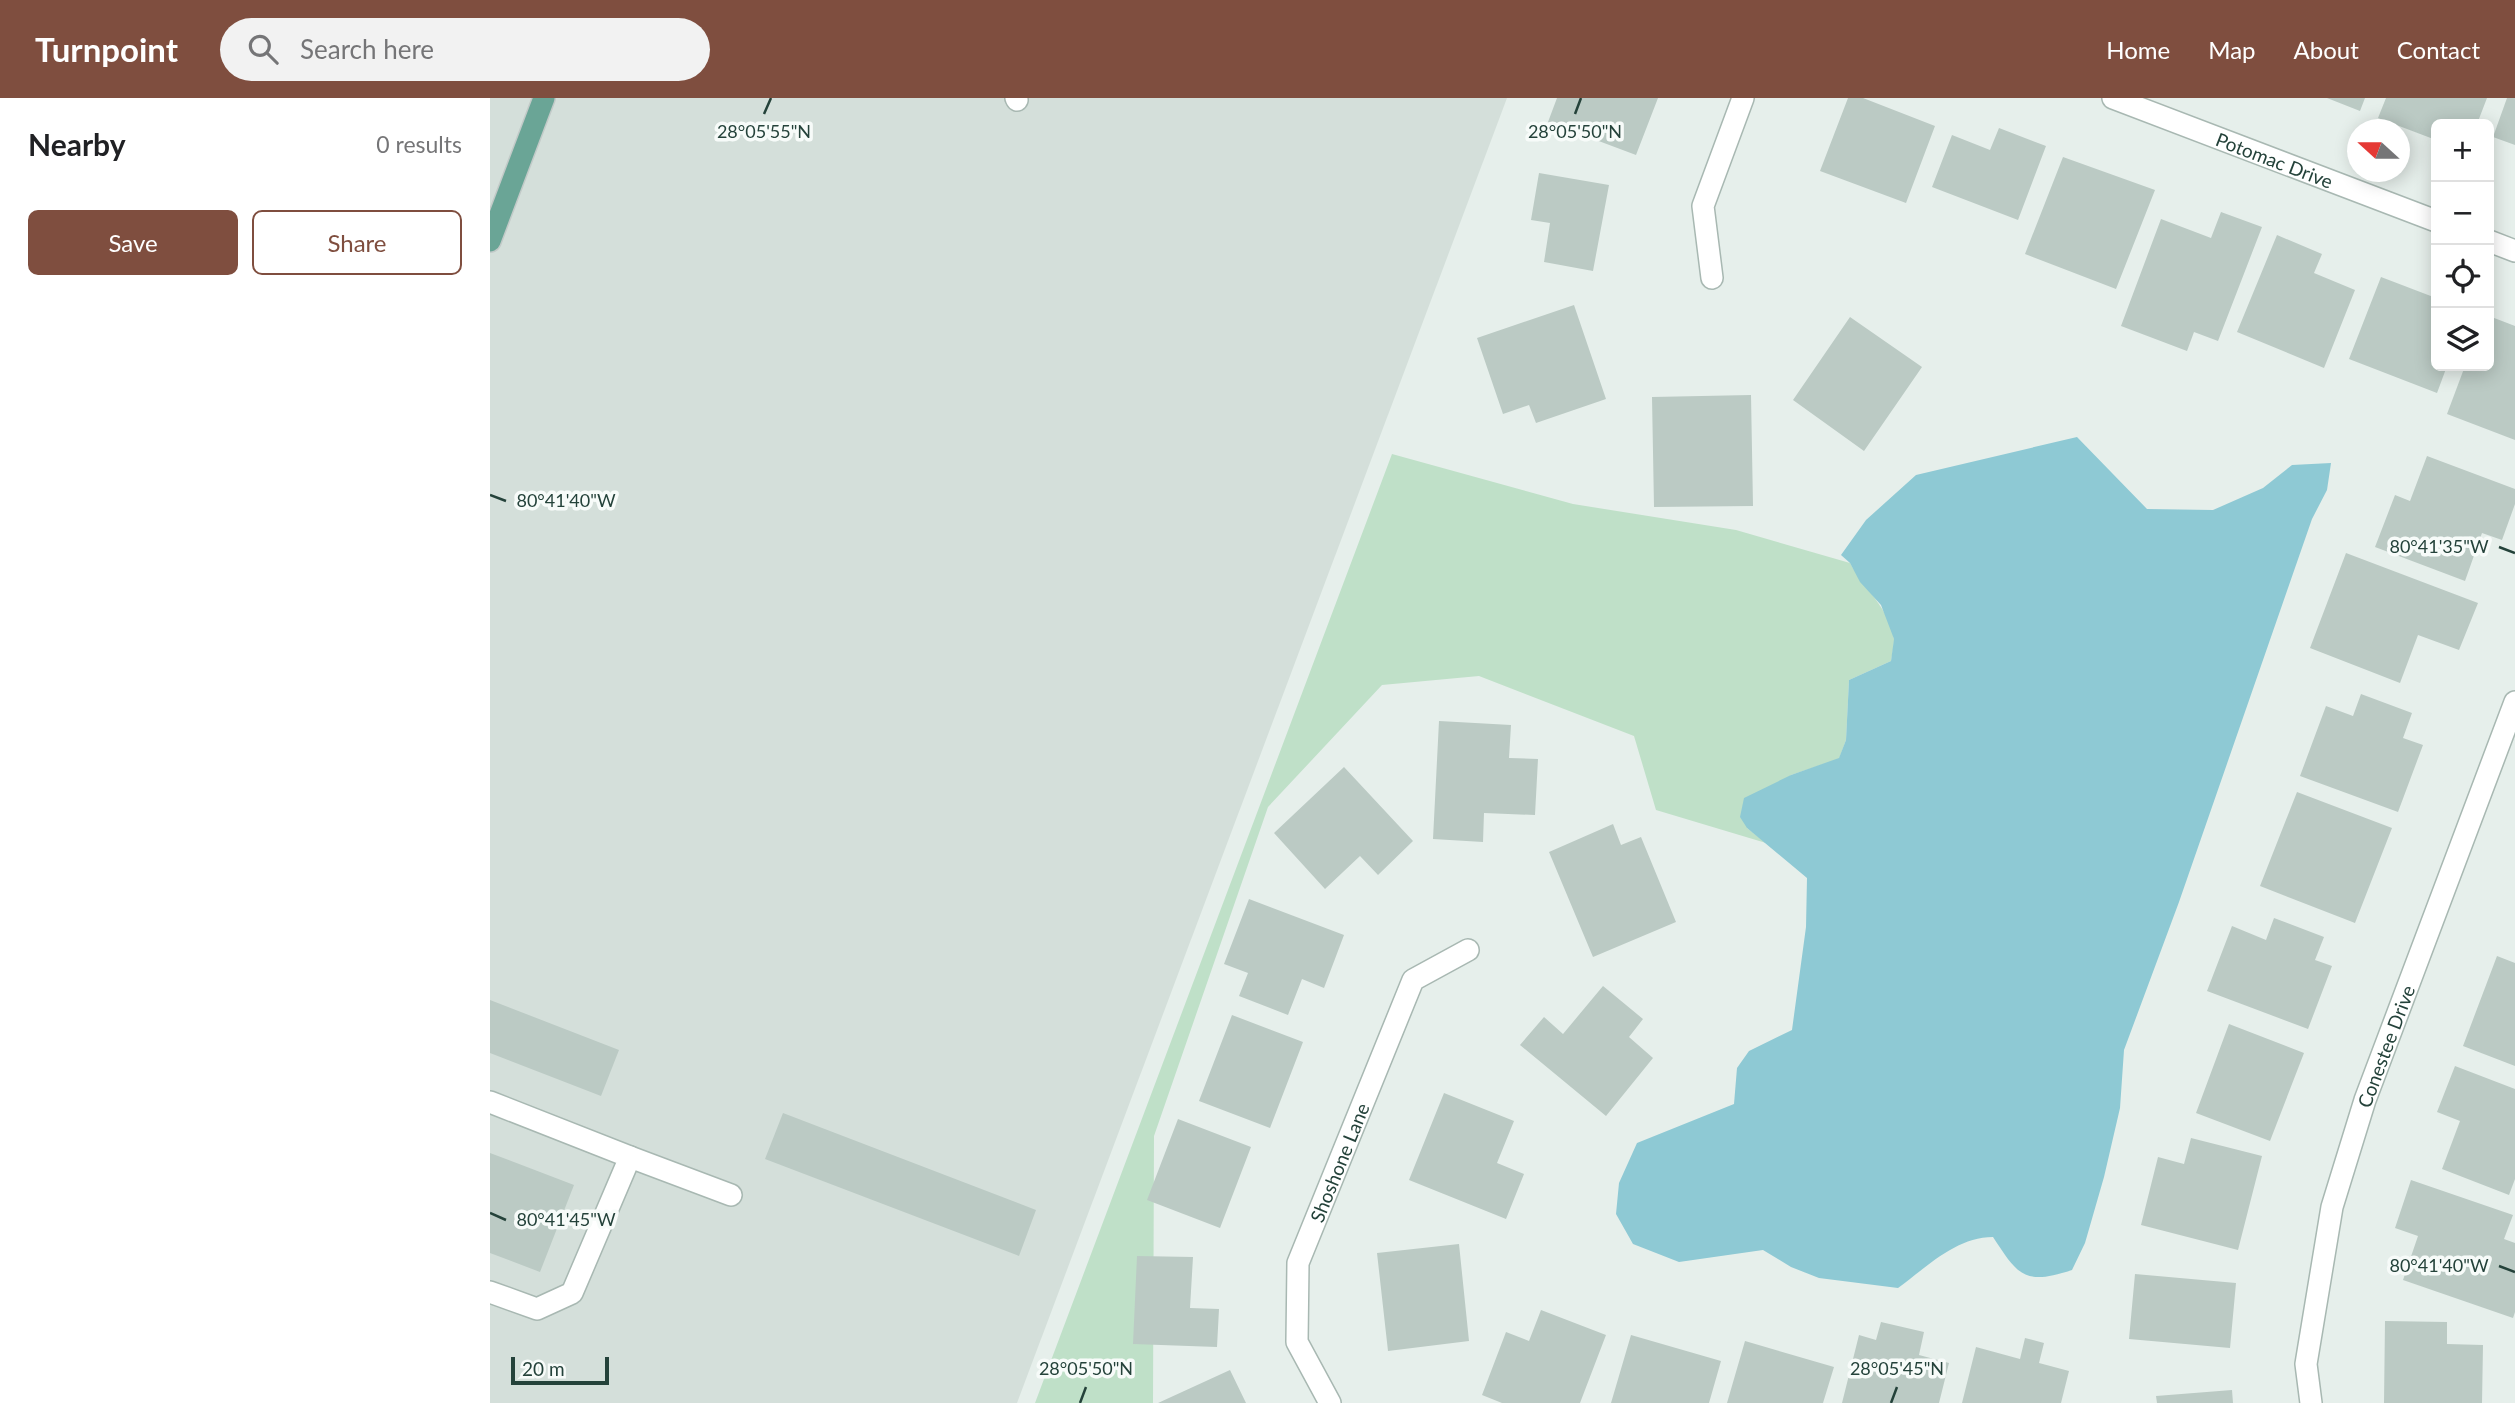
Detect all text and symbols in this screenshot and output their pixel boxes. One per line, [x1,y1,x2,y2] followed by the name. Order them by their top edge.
[220,18,710,81] search box
[35,29,178,69] text: Turnpoint
[244,30,282,68] icon: search
[300,33,434,65] text: Search here
[2106,35,2170,64] text: Home
[2208,35,2256,64] text: Map
[2294,35,2359,64] text: About
[2397,35,2480,64] text: Contact
[2347,119,2410,182] north arrow
[2431,119,2494,371] map controls
[2431,119,2494,182] button: +
[717,120,811,142] text: 28°05'55"N
[1528,120,1622,142] text: 28°05'50"N
[28,126,126,162] text: Nearby
[2213,127,2336,192] street label: Potomac Drive
[376,130,462,158] text: 0 results
[2431,182,2494,245] button: −
[28,210,238,275] button: Save
[252,210,462,275] button: Share
[2431,245,2494,308] button: locate
[2431,308,2494,371] button: layers
[516,489,616,511] text: 80°41'40"W
[2389,535,2489,557] text: 80°41'35"W
[2352,982,2419,1110] street label: Conestee Drive
[1304,1099,1373,1225] street label: Shoshone Lane
[516,1208,616,1230] text: 80°41'45"W
[2389,1254,2489,1276] text: 80°41'40"W
[511,1354,609,1386] scale bar
[522,1357,565,1380] text: 20 m
[1039,1357,1133,1379] text: 28°05'50"N
[1850,1357,1944,1379] text: 28°05'45"N

